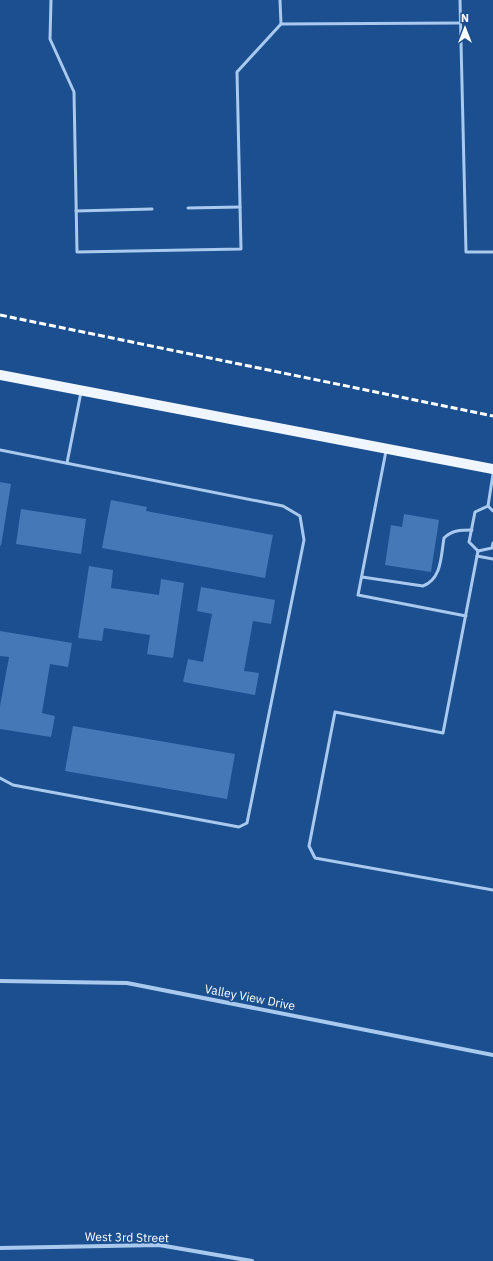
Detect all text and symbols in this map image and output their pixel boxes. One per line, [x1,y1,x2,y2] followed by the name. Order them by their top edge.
[445,8,485,48] north arrow
[461,11,469,25] text: N
[203,981,297,1013] street label: Valley View Drive
[85,1229,169,1245] street label: West 3rd Street

